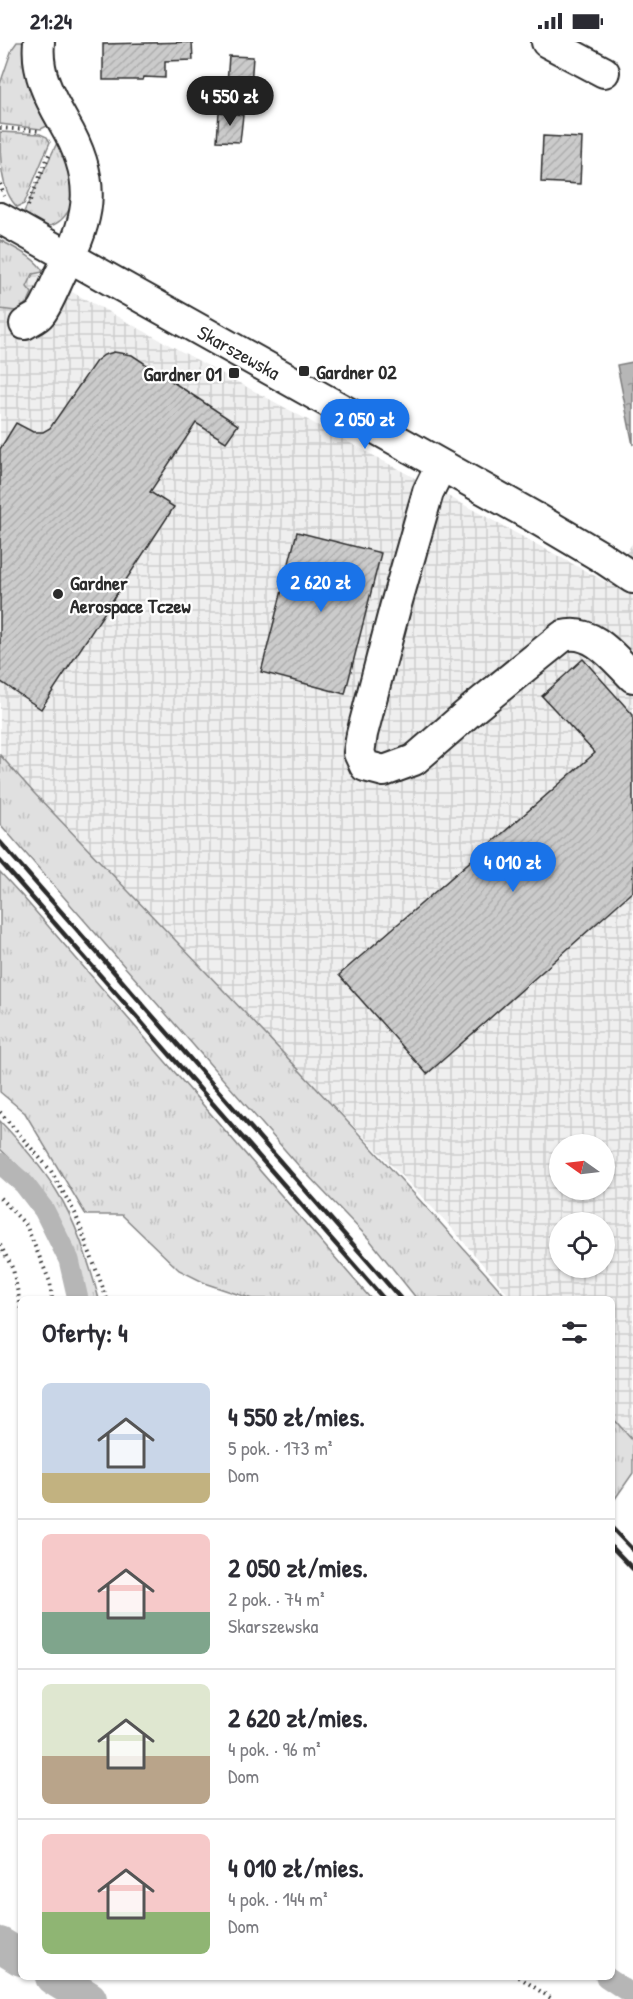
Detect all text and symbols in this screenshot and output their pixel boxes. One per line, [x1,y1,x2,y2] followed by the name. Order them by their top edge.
[30,6,72,36] text: 21:24
[168,76,292,127] pin: 4 550 zł
[201,82,259,109] text: 4 550 zł
[193,318,285,386] street label: Skarszewska
[316,358,397,385] place label: Gardner 02
[144,360,222,387] place label: Gardner 01
[297,364,311,378] marker: Gardner 02
[227,366,241,380] marker: Gardner 01
[303,399,427,450] pin: 2 050 zł
[334,405,396,432] text: 2 050 zł
[259,562,383,613] pin: 2 620 zł
[290,568,352,595] text: 2 620 zł
[70,569,192,620] place label: Gardner Aerospace Tczew
[51,587,65,601] marker: Gardner Aerospace Tczew
[451,842,575,893] pin: 4 010 zł
[484,848,542,875] text: 4 010 zł
[549,1134,615,1200] north arrow
[549,1134,615,1278] map controls
[549,1212,615,1278] button: locate
[42,1315,128,1350] text: Oferty: 4
[558,1316,591,1349] icon: filters
[228,1399,365,1434] text: 4 550 zł/mies.
[90,1407,162,1479] icon: home
[228,1434,332,1461] text: 5 pok. · 173 m²
[228,1461,259,1488] text: Dom
[228,1550,368,1585] text: 2 050 zł/mies.
[90,1558,162,1630] icon: home
[228,1585,325,1612] text: 2 pok. · 74 m²
[228,1612,318,1639] text: Skarszewska
[228,1700,368,1735] text: 2 620 zł/mies.
[90,1708,162,1780] icon: home
[228,1735,321,1762] text: 4 pok. · 96 m²
[228,1762,259,1789] text: Dom
[228,1850,364,1885] text: 4 010 zł/mies.
[90,1858,162,1930] icon: home
[228,1885,328,1912] text: 4 pok. · 144 m²
[228,1912,259,1939] text: Dom

